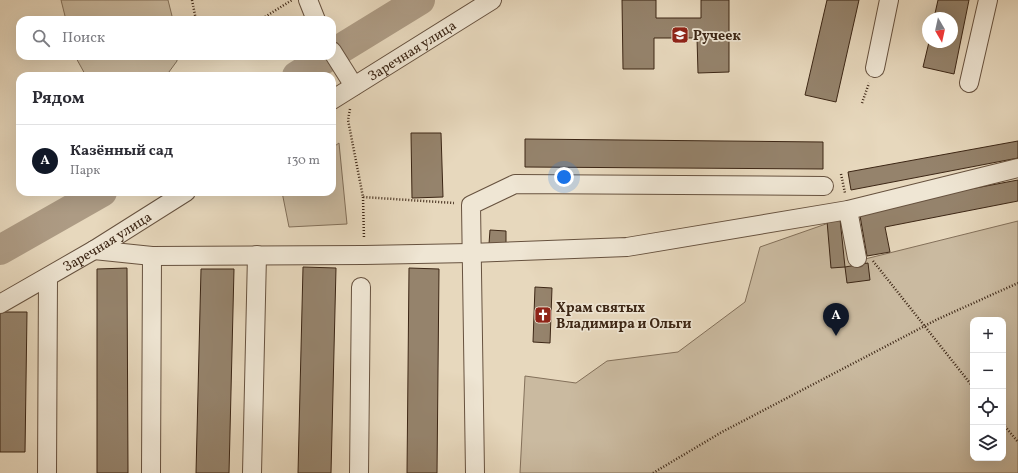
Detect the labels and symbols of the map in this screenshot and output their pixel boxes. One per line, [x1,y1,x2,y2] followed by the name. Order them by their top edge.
[922,12,958,48] north arrow
[365,17,460,86] street label: Заречная улица
[670,25,690,45] school or university icon: Ручеек
[693,27,741,46] place label: Ручеек
[554,167,574,187] your location
[60,208,156,277] street label: Заречная улица
[556,299,692,334] place label: Храм святых Владимира и Ольги
[823,303,849,336] pin: A
[533,305,553,325] church icon: Храм святых Владимира и Ольги

